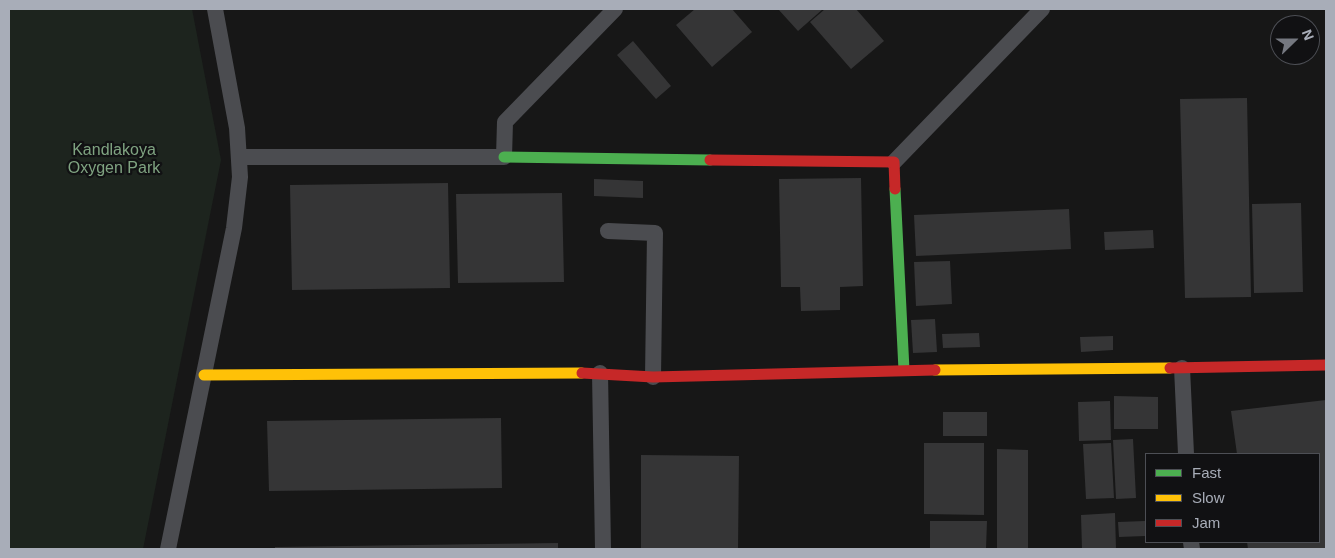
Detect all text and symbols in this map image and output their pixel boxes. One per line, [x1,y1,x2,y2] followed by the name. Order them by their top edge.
[1270,15,1320,65] north arrow
[1299,27,1317,42] text: N
[68,141,160,179] park label: Kandlakoya Oxygen Park
[1145,453,1320,543] legend
[1192,464,1221,481] text: Fast
[1192,489,1225,506] text: Slow
[1192,514,1220,531] text: Jam

